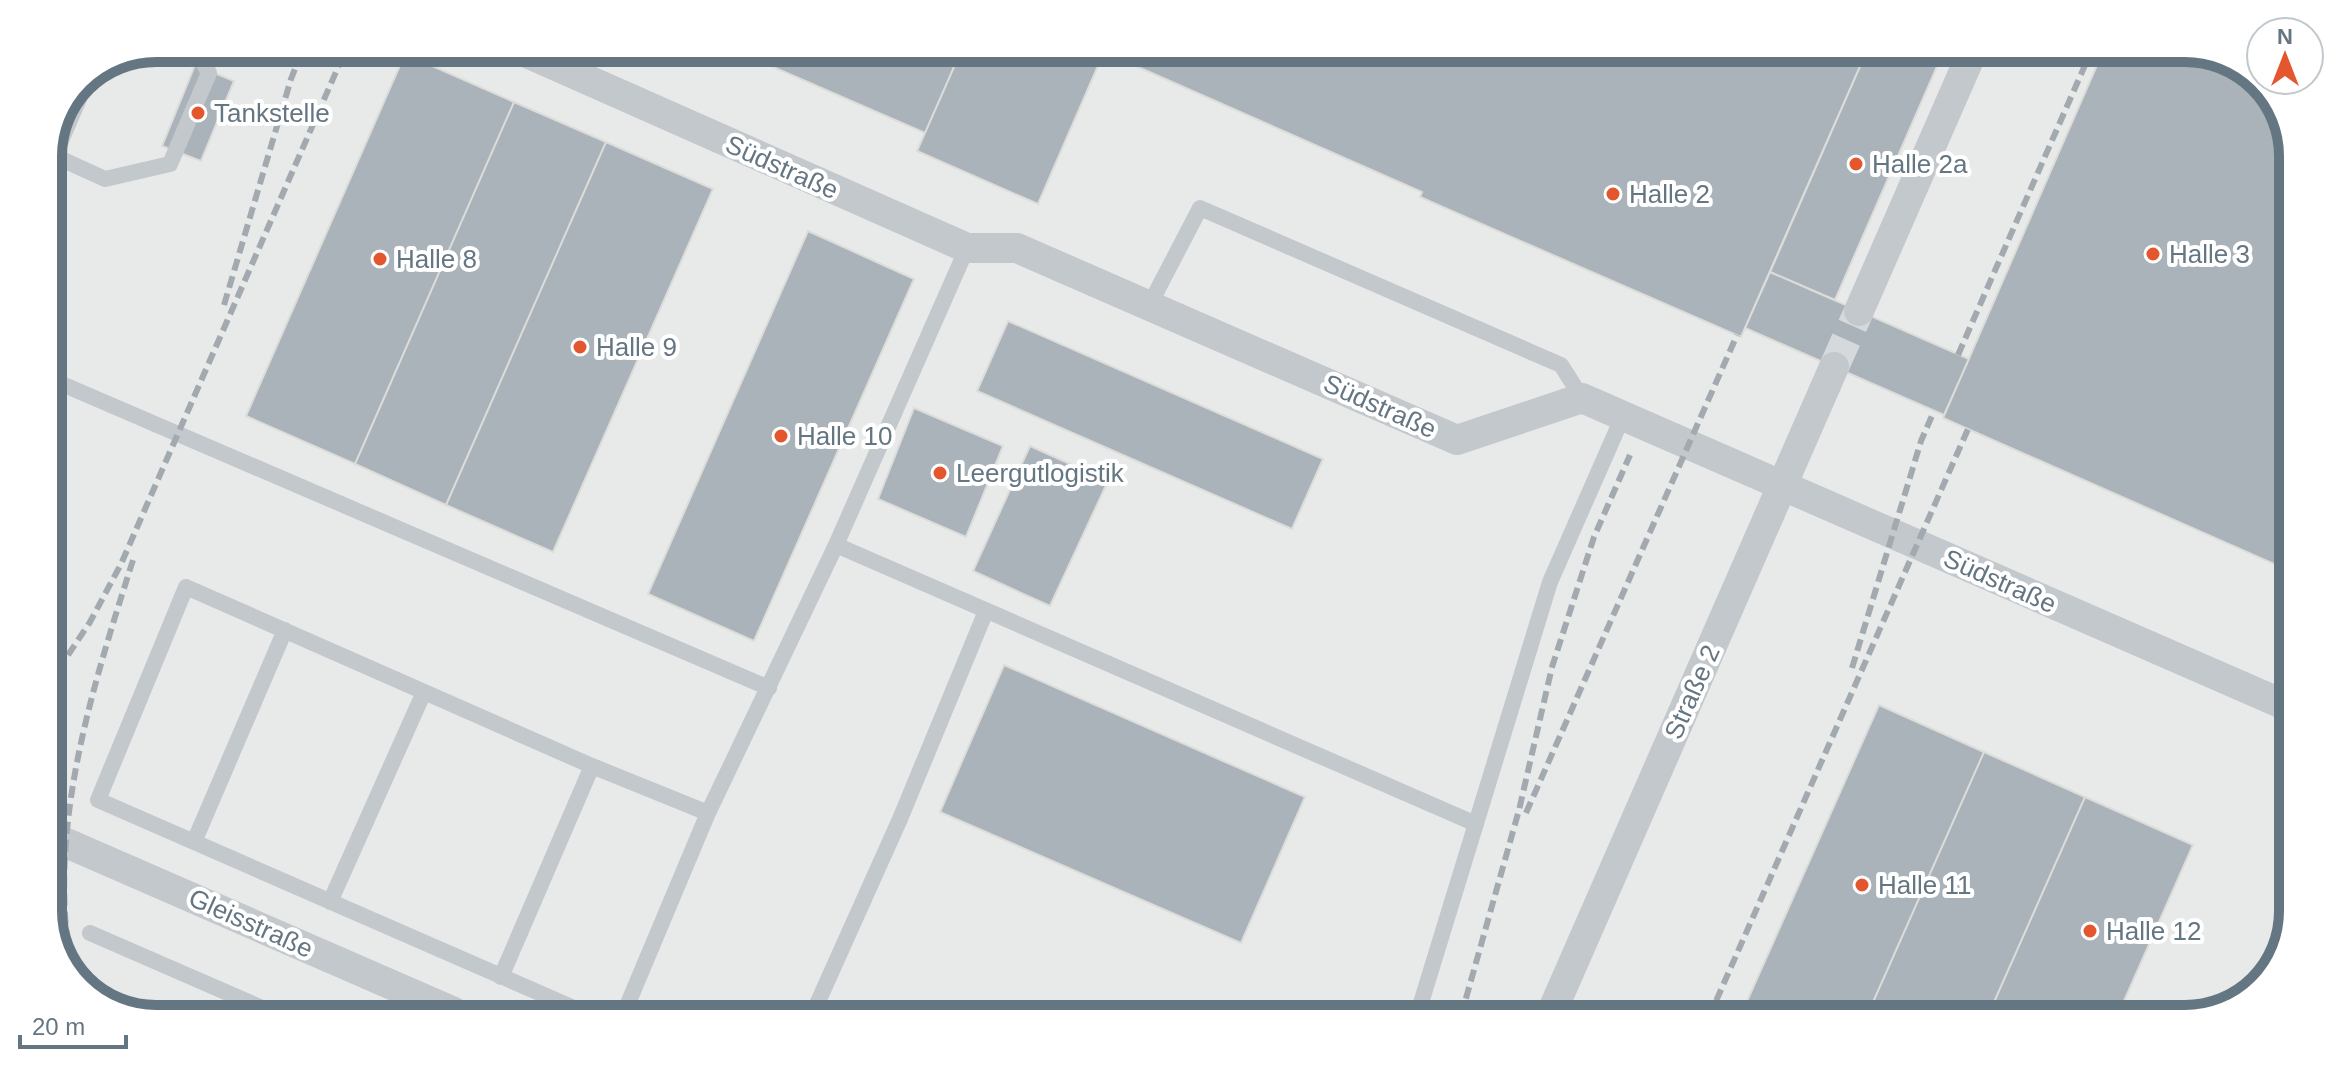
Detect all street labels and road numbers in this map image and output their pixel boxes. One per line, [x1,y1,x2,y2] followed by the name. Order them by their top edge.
[721,129,843,205] street label: Südstraße
[1319,368,1441,444] street label: Südstraße
[1939,543,2061,619] street label: Südstraße
[1658,640,1726,744] street label: Straße 2
[184,882,318,964] street label: Gleisstraße

